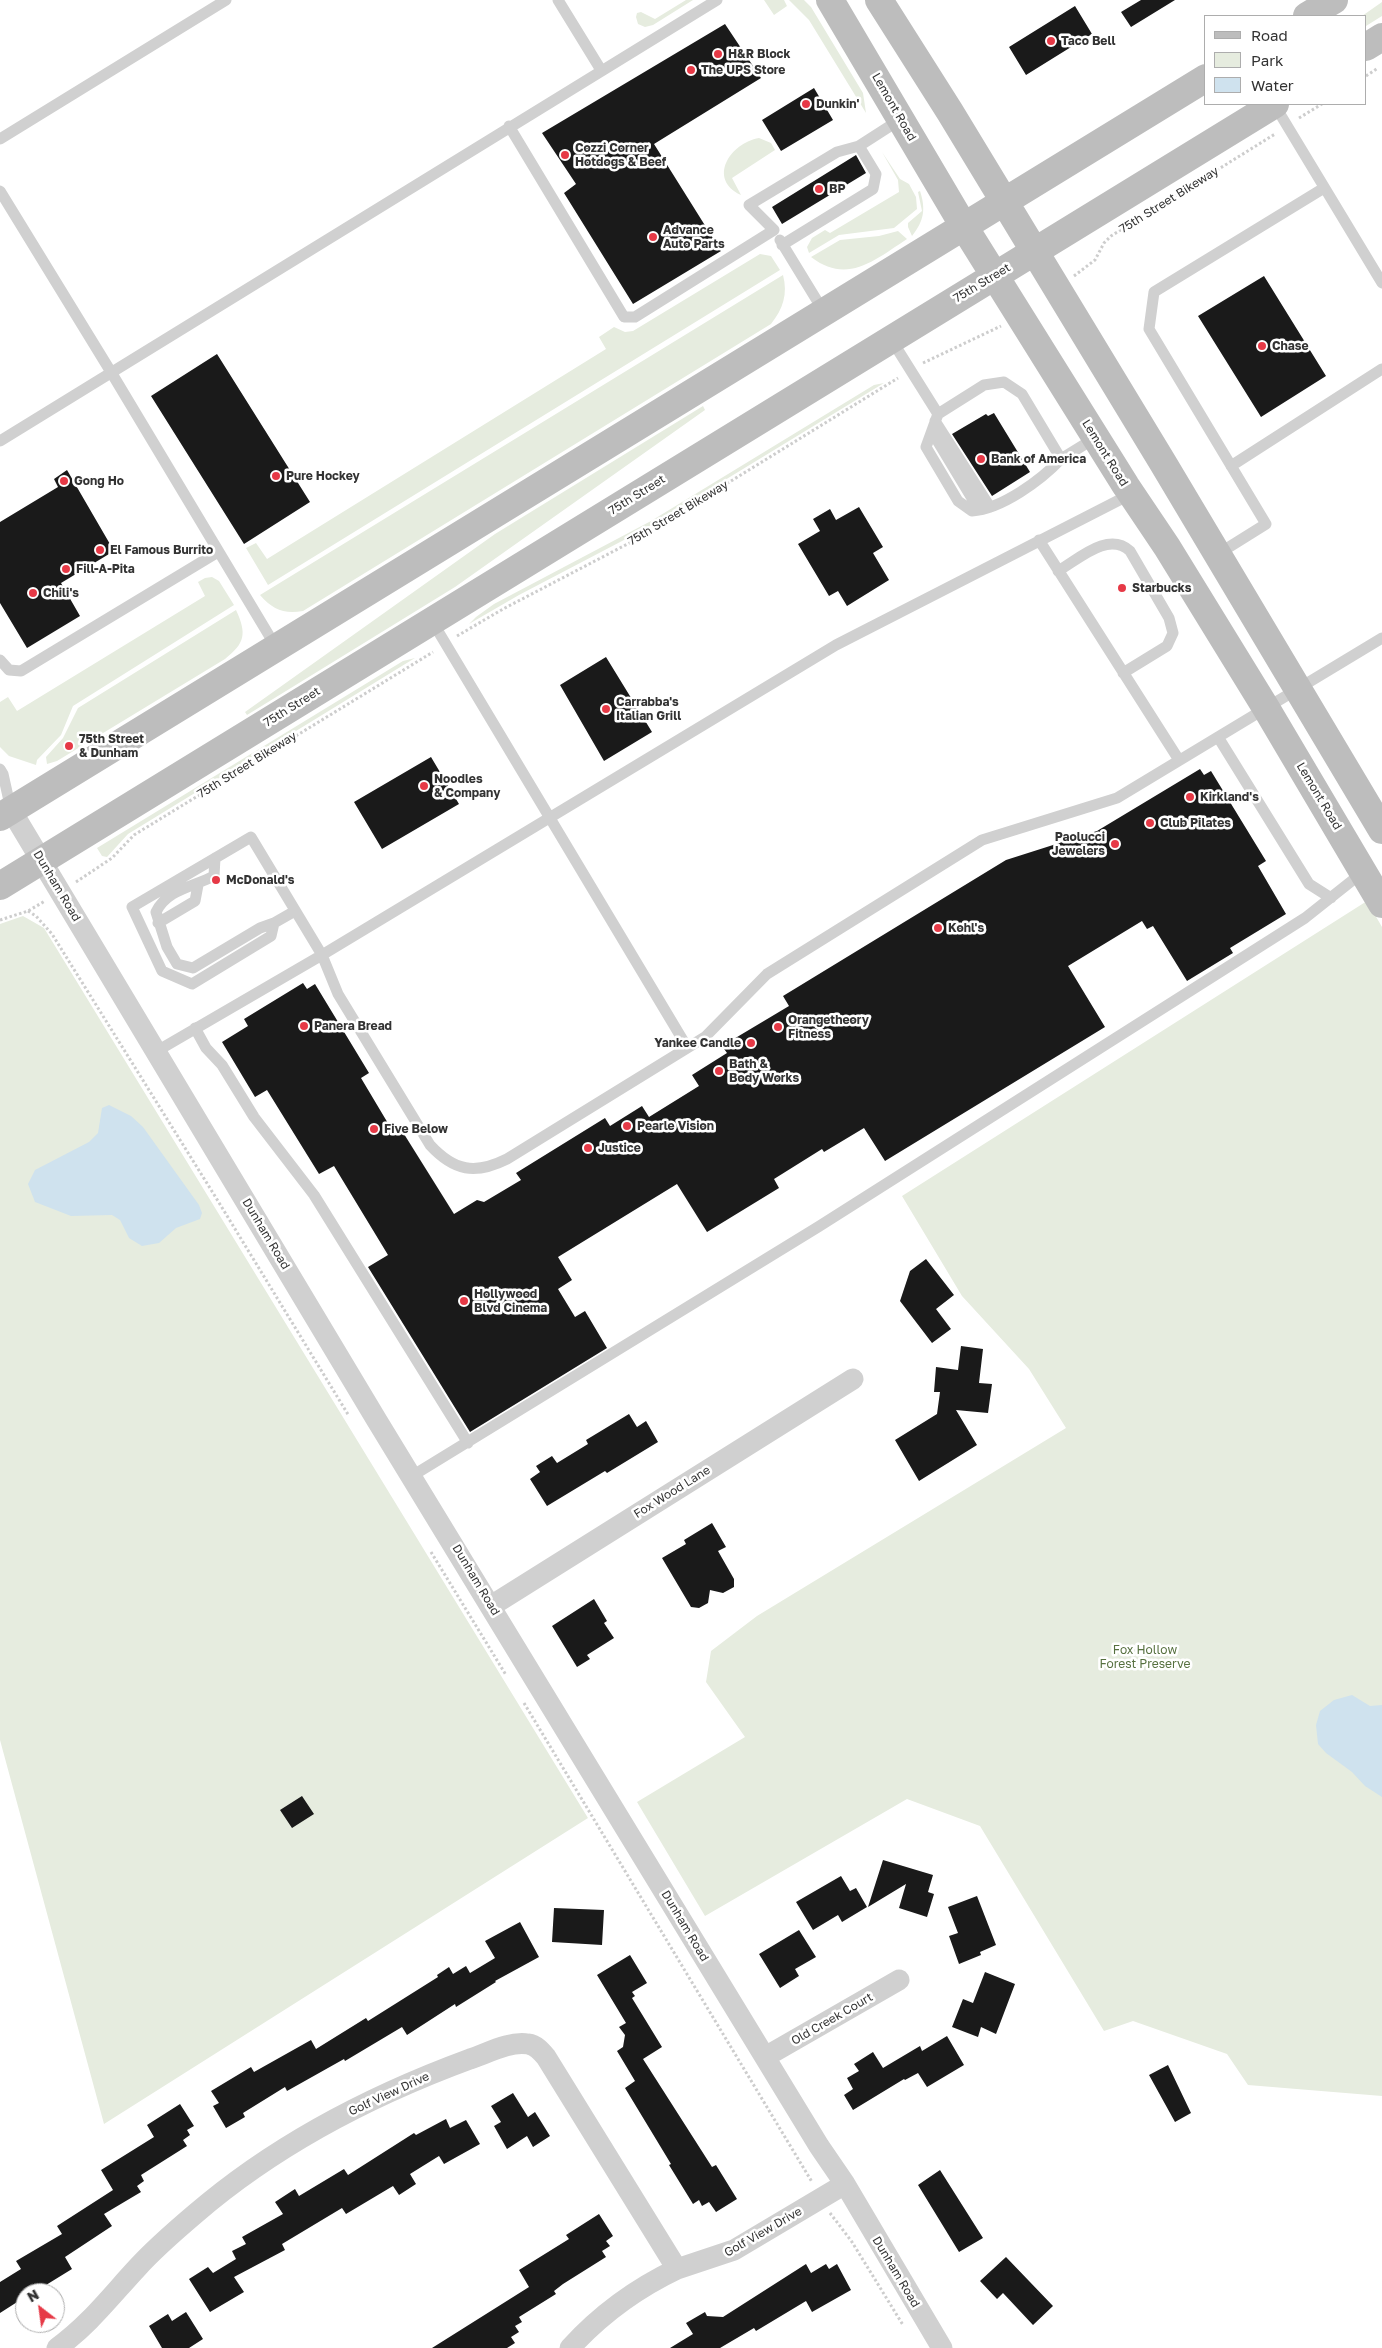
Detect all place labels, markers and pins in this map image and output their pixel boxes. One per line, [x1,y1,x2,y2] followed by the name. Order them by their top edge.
[1061,34,1115,48] place label: Taco Bell
[1045,35,1057,47] marker: Taco Bell
[728,47,790,61] place label: H&R Block
[712,48,724,60] marker: H&R Block
[701,63,785,77] place label: The UPS Store
[685,64,697,76] marker: The UPS Store
[816,97,859,111] place label: Dunkin'
[800,98,812,110] marker: Dunkin'
[575,141,666,169] place label: Cozzi Corner Hotdogs & Beef
[559,149,571,161] marker: Cozzi Corner Hotdogs & Beef
[829,182,845,196] place label: BP
[813,183,825,195] marker: BP
[663,223,725,251] place label: Advance Auto Parts
[647,231,659,243] marker: Advance Auto Parts
[1272,339,1309,353] place label: Chase
[1256,340,1268,352] marker: Chase
[991,452,1086,466] place label: Bank of America
[975,453,987,465] marker: Bank of America
[286,469,360,483] place label: Pure Hockey
[270,470,282,482] marker: Pure Hockey
[74,474,124,488] place label: Gong Ho
[58,475,70,487] marker: Gong Ho
[110,543,213,557] place label: El Famous Burrito
[94,544,106,556] marker: El Famous Burrito
[76,562,135,576] place label: Fill-A-Pita
[60,563,72,575] marker: Fill-A-Pita
[1132,581,1191,595] place label: Starbucks
[1116,582,1128,594] marker: Starbucks
[43,586,79,600] place label: Chili's
[27,587,39,599] marker: Chili's
[616,695,681,723] place label: Carrabba's Italian Grill
[600,703,612,715] marker: Carrabba's Italian Grill
[79,732,144,760] place label: 75th Street & Dunham
[63,740,75,752] marker: 75th Street & Dunham
[434,772,500,800] place label: Noodles & Company
[418,780,430,792] marker: Noodles & Company
[1200,790,1259,804] place label: Kirkland's
[1184,791,1196,803] marker: Kirkland's
[1160,816,1231,830] place label: Club Pilates
[1144,817,1156,829] marker: Club Pilates
[1052,830,1105,858] place label: Paolucci Jewelers
[1109,838,1121,850] marker: Paolucci Jewelers
[226,873,295,887] place label: McDonald's
[210,874,222,886] marker: McDonald's
[948,921,984,935] place label: Kohl's
[932,922,944,934] marker: Kohl's
[788,1013,869,1041] place label: Orangetheory Fitness
[314,1019,392,1033] place label: Panera Bread
[298,1020,310,1032] marker: Panera Bread
[772,1021,784,1033] marker: Orangetheory Fitness
[654,1036,741,1050] place label: Yankee Candle
[745,1037,757,1049] marker: Yankee Candle
[729,1057,799,1085] place label: Bath & Body Works
[713,1065,725,1077] marker: Bath & Body Works
[637,1119,714,1133] place label: Pearle Vision
[621,1120,633,1132] marker: Pearle Vision
[384,1122,448,1136] place label: Five Below
[368,1123,380,1135] marker: Five Below
[598,1141,641,1155] place label: Justice
[582,1142,594,1154] marker: Justice
[474,1287,547,1315] place label: Hollywood Blvd Cinema
[458,1295,470,1307] marker: Hollywood Blvd Cinema

